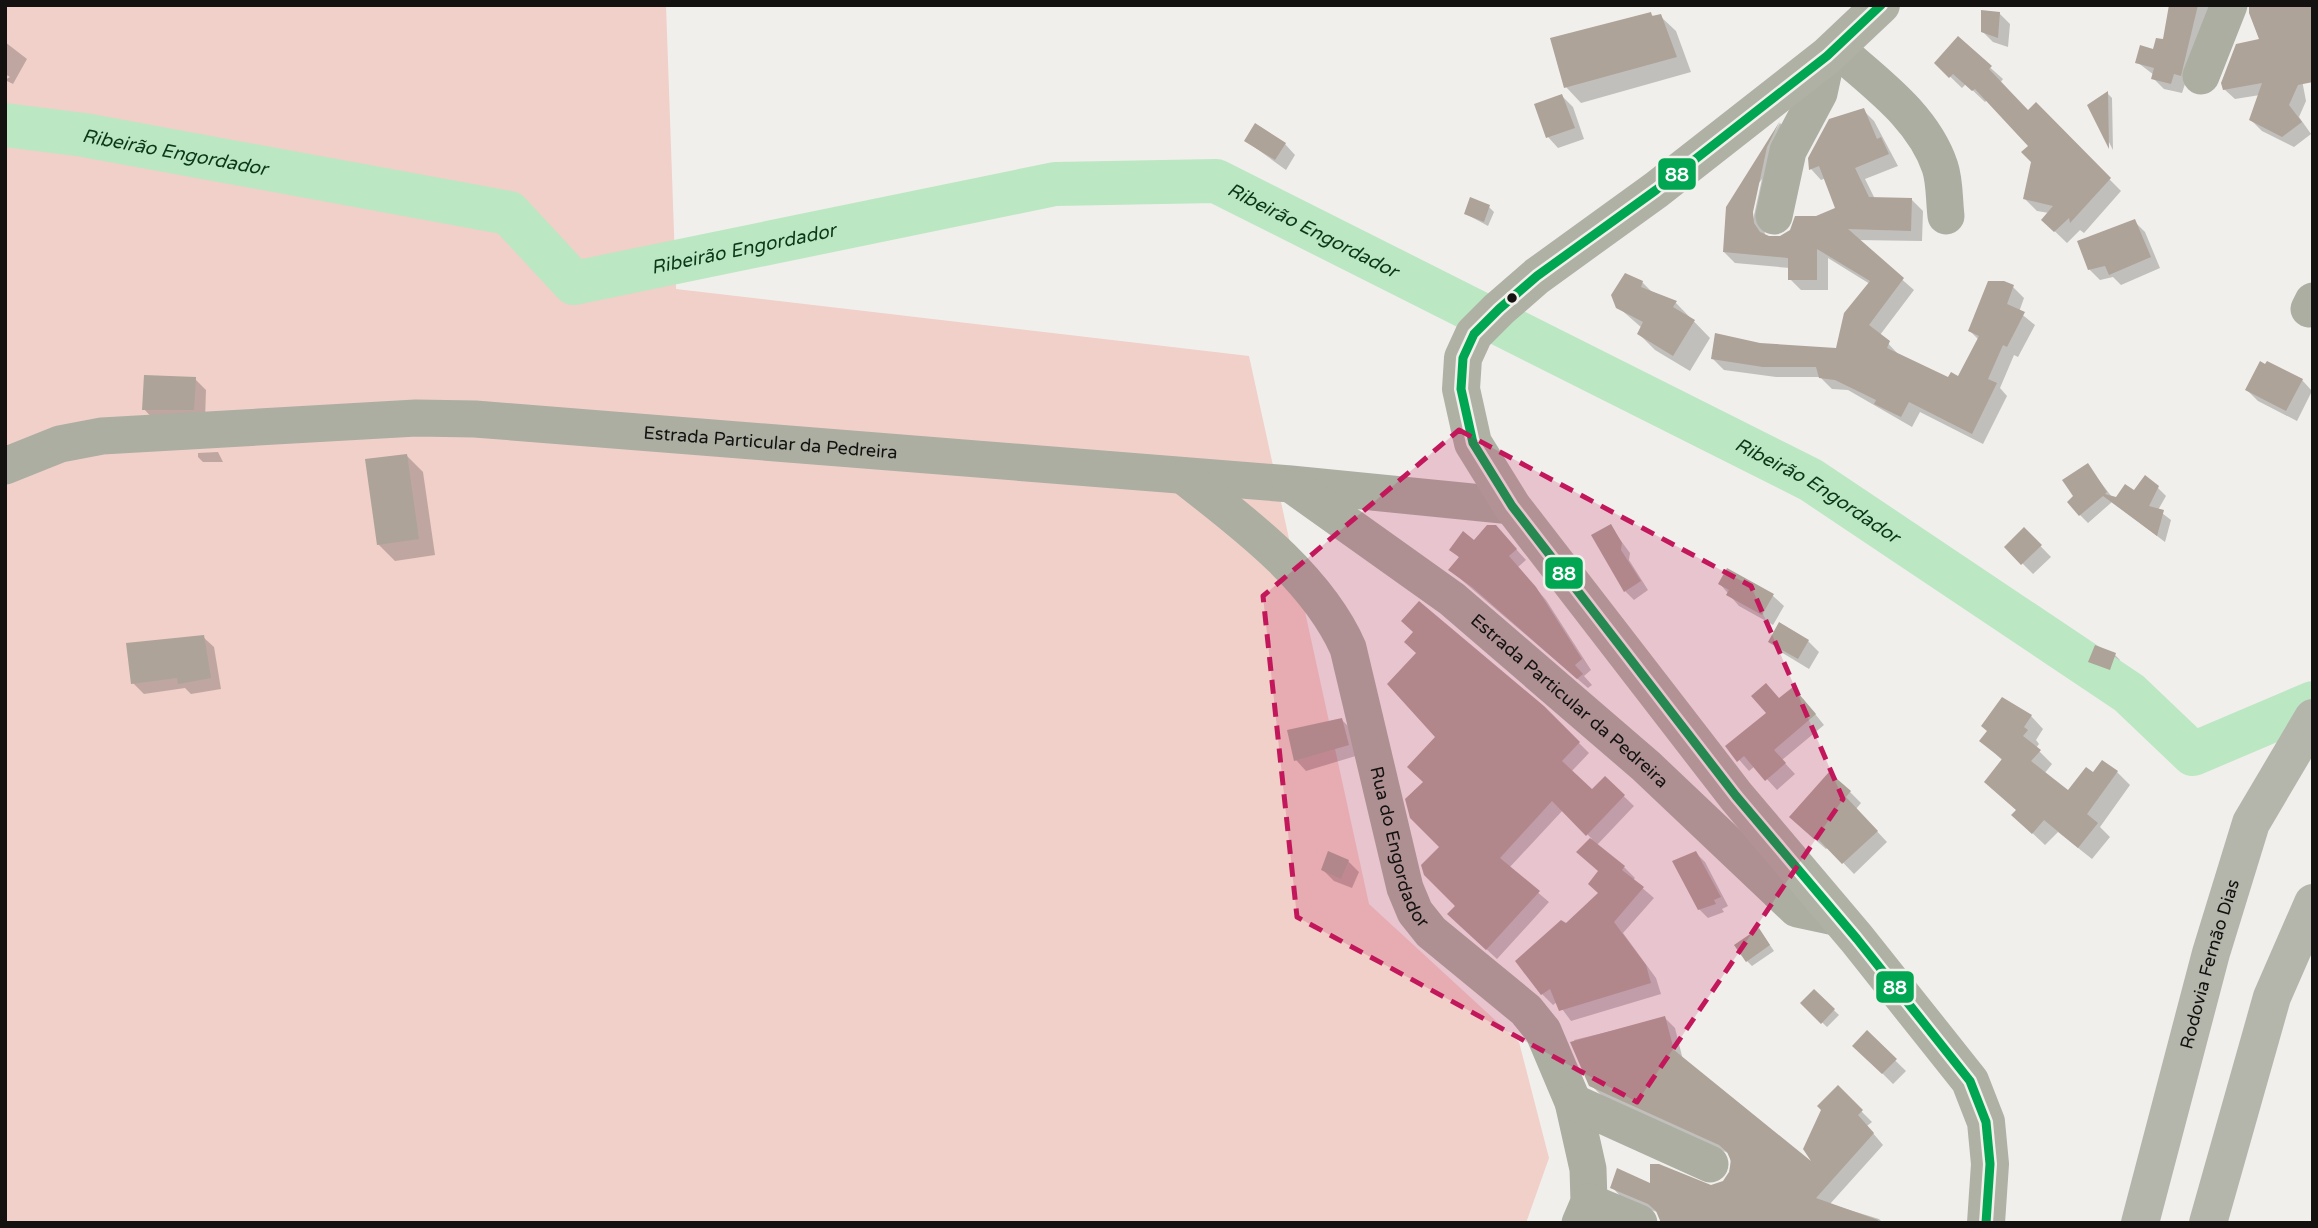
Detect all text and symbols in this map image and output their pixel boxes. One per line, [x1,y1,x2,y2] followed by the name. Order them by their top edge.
[80,125,272,181] water label: Ribeirão Engordador
[1657,157,1697,191] line badge: 88
[1665,164,1689,186] text: 88
[1224,179,1404,284] water label: Ribeirão Engordador
[649,219,840,279] water label: Ribeirão Engordador
[1505,291,1519,305] unlabelled marker
[643,421,898,464] street label: Estrada Particular da Pedreira
[1731,434,1906,550] water label: Ribeirão Engordador
[1544,556,1584,590] line badge: 88
[1552,563,1576,585] text: 88
[1466,609,1673,793] street label: Estrada Particular da Pedreira
[1365,764,1434,932] street label: Rua do Engordador
[2175,877,2244,1051] street label: Rodovia Fernão Dias
[1875,970,1915,1004] line badge: 88
[1883,977,1907,999] text: 88

